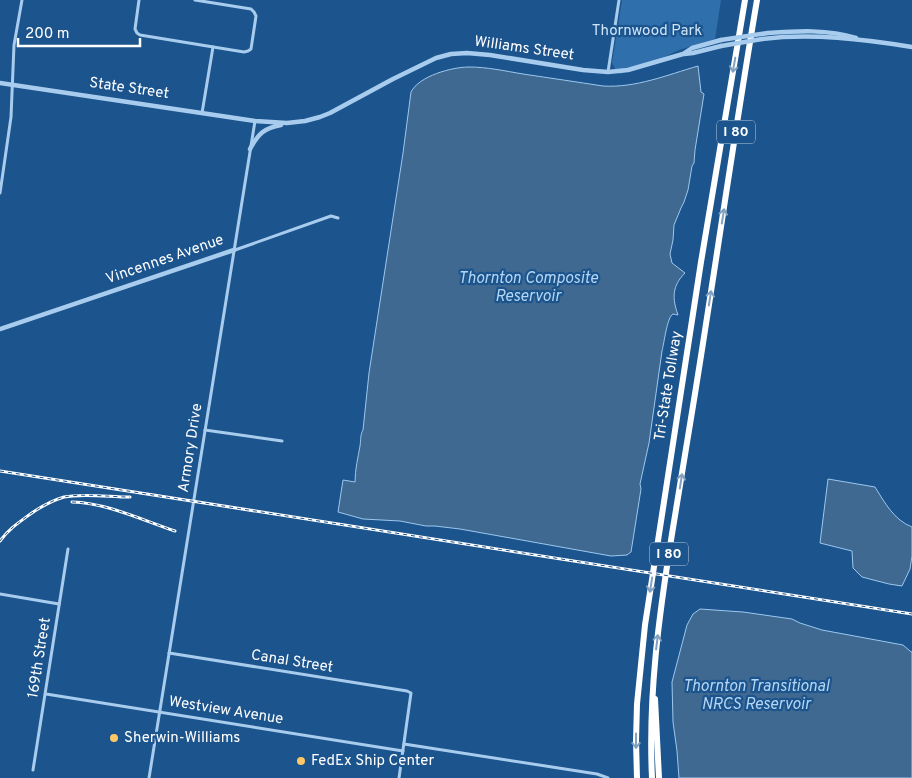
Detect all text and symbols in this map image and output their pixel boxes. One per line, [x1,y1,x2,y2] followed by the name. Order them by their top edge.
[18,15,140,47] scale bar
[592,22,702,41] park label: Thornwood Park
[25,25,70,44] text: 200 m
[473,33,575,65] street label: Williams Street
[729,57,739,73] one-way arrow
[88,74,170,104] street label: State Street
[717,120,755,144] road number: I 80
[719,208,729,224] one-way arrow
[104,231,226,289] street label: Vincennes Avenue
[458,269,599,307] water label: Thornton Composite Reservoir
[706,290,716,306] one-way arrow
[651,329,687,442] street label: Tri-State Tollway
[175,402,207,494] street label: Armory Drive
[676,474,686,490] one-way arrow
[650,542,688,566] road number: I 80
[646,577,656,593] one-way arrow
[24,616,56,700] street label: 169th Street
[652,634,662,650] one-way arrow
[250,646,334,678] street label: Canal Street
[683,677,830,715] water label: Thornton Transitional NRCS Reservoir
[167,693,285,729] street label: Westview Avenue
[124,729,240,748] place label: Sherwin-Williams
[108,732,120,744] marker: Sherwin-Williams
[631,732,641,749] one-way arrow
[311,752,434,771] place label: FedEx Ship Center
[295,755,307,767] marker: FedEx Ship Center

